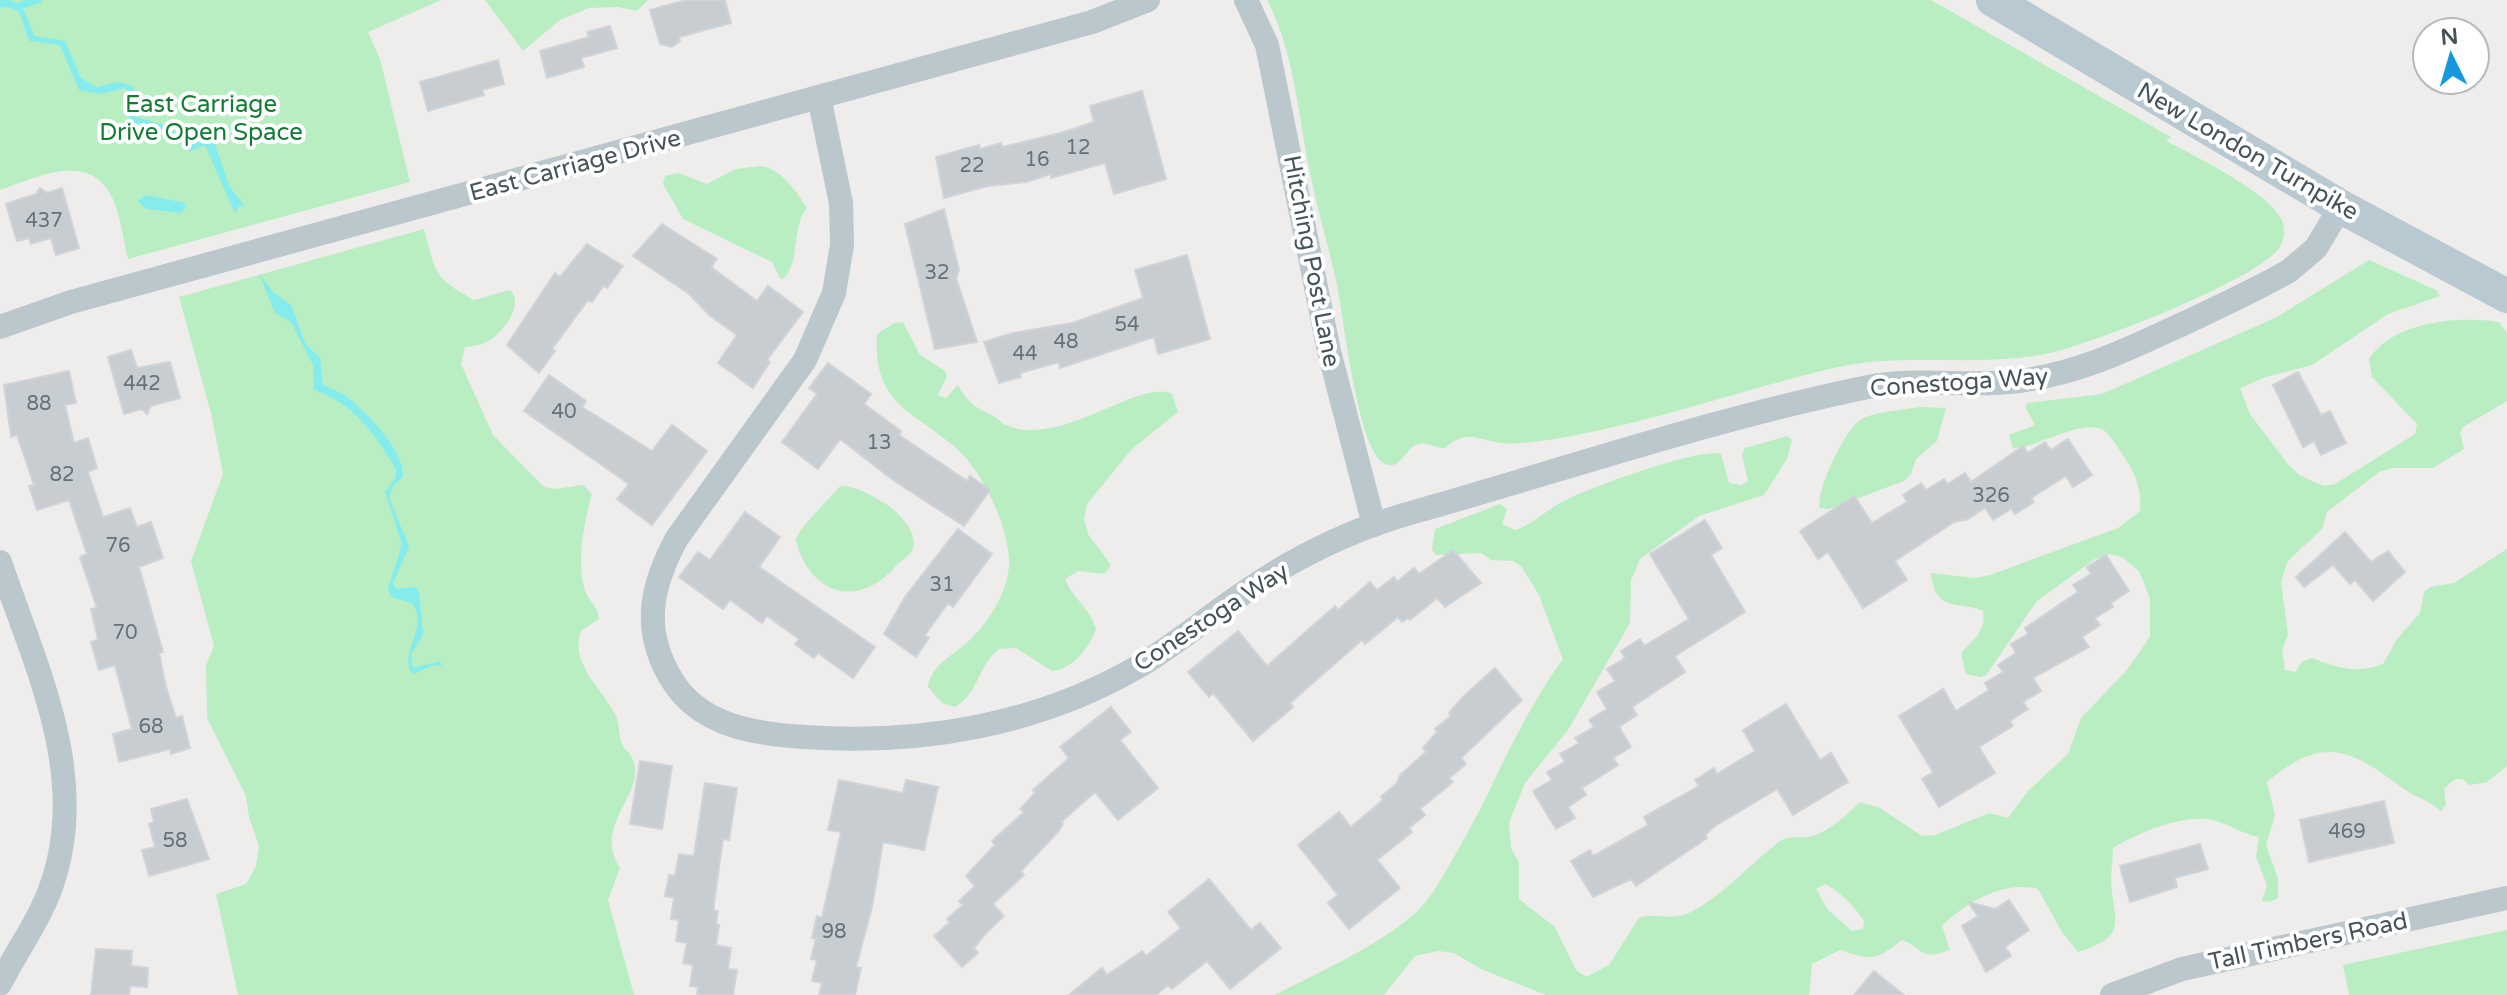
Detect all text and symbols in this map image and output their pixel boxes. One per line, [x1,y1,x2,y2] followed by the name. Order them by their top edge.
[2411,16,2491,96] north arrow
[2439,23,2459,51] text: N
[2132,76,2363,227] street label: New London Turnpike
[99,90,303,147] park label: East Carriage Drive Open Space
[466,123,684,208] street label: East Carriage Drive
[1065,136,1091,160] house number: 12
[1024,148,1050,172] house number: 16
[1277,153,1346,369] street label: Hitching Post Lane
[959,154,985,178] house number: 22
[25,209,63,233] house number: 437
[924,261,950,285] house number: 32
[1114,313,1140,337] house number: 54
[1053,330,1079,354] house number: 48
[1012,342,1038,366] house number: 44
[1869,362,2049,403] street label: Conestoga Way
[123,372,161,396] house number: 442
[26,392,52,416] house number: 88
[551,400,577,424] house number: 40
[866,431,892,455] house number: 13
[49,463,75,487] house number: 82
[1972,484,2010,508] house number: 326
[105,534,131,558] house number: 76
[1129,557,1294,678] street label: Conestoga Way
[929,573,955,597] house number: 31
[112,621,138,645] house number: 70
[138,715,164,739] house number: 68
[2328,820,2366,844] house number: 469
[162,829,188,853] house number: 58
[2206,906,2410,977] street label: Tall Timbers Road
[821,920,847,944] house number: 98

